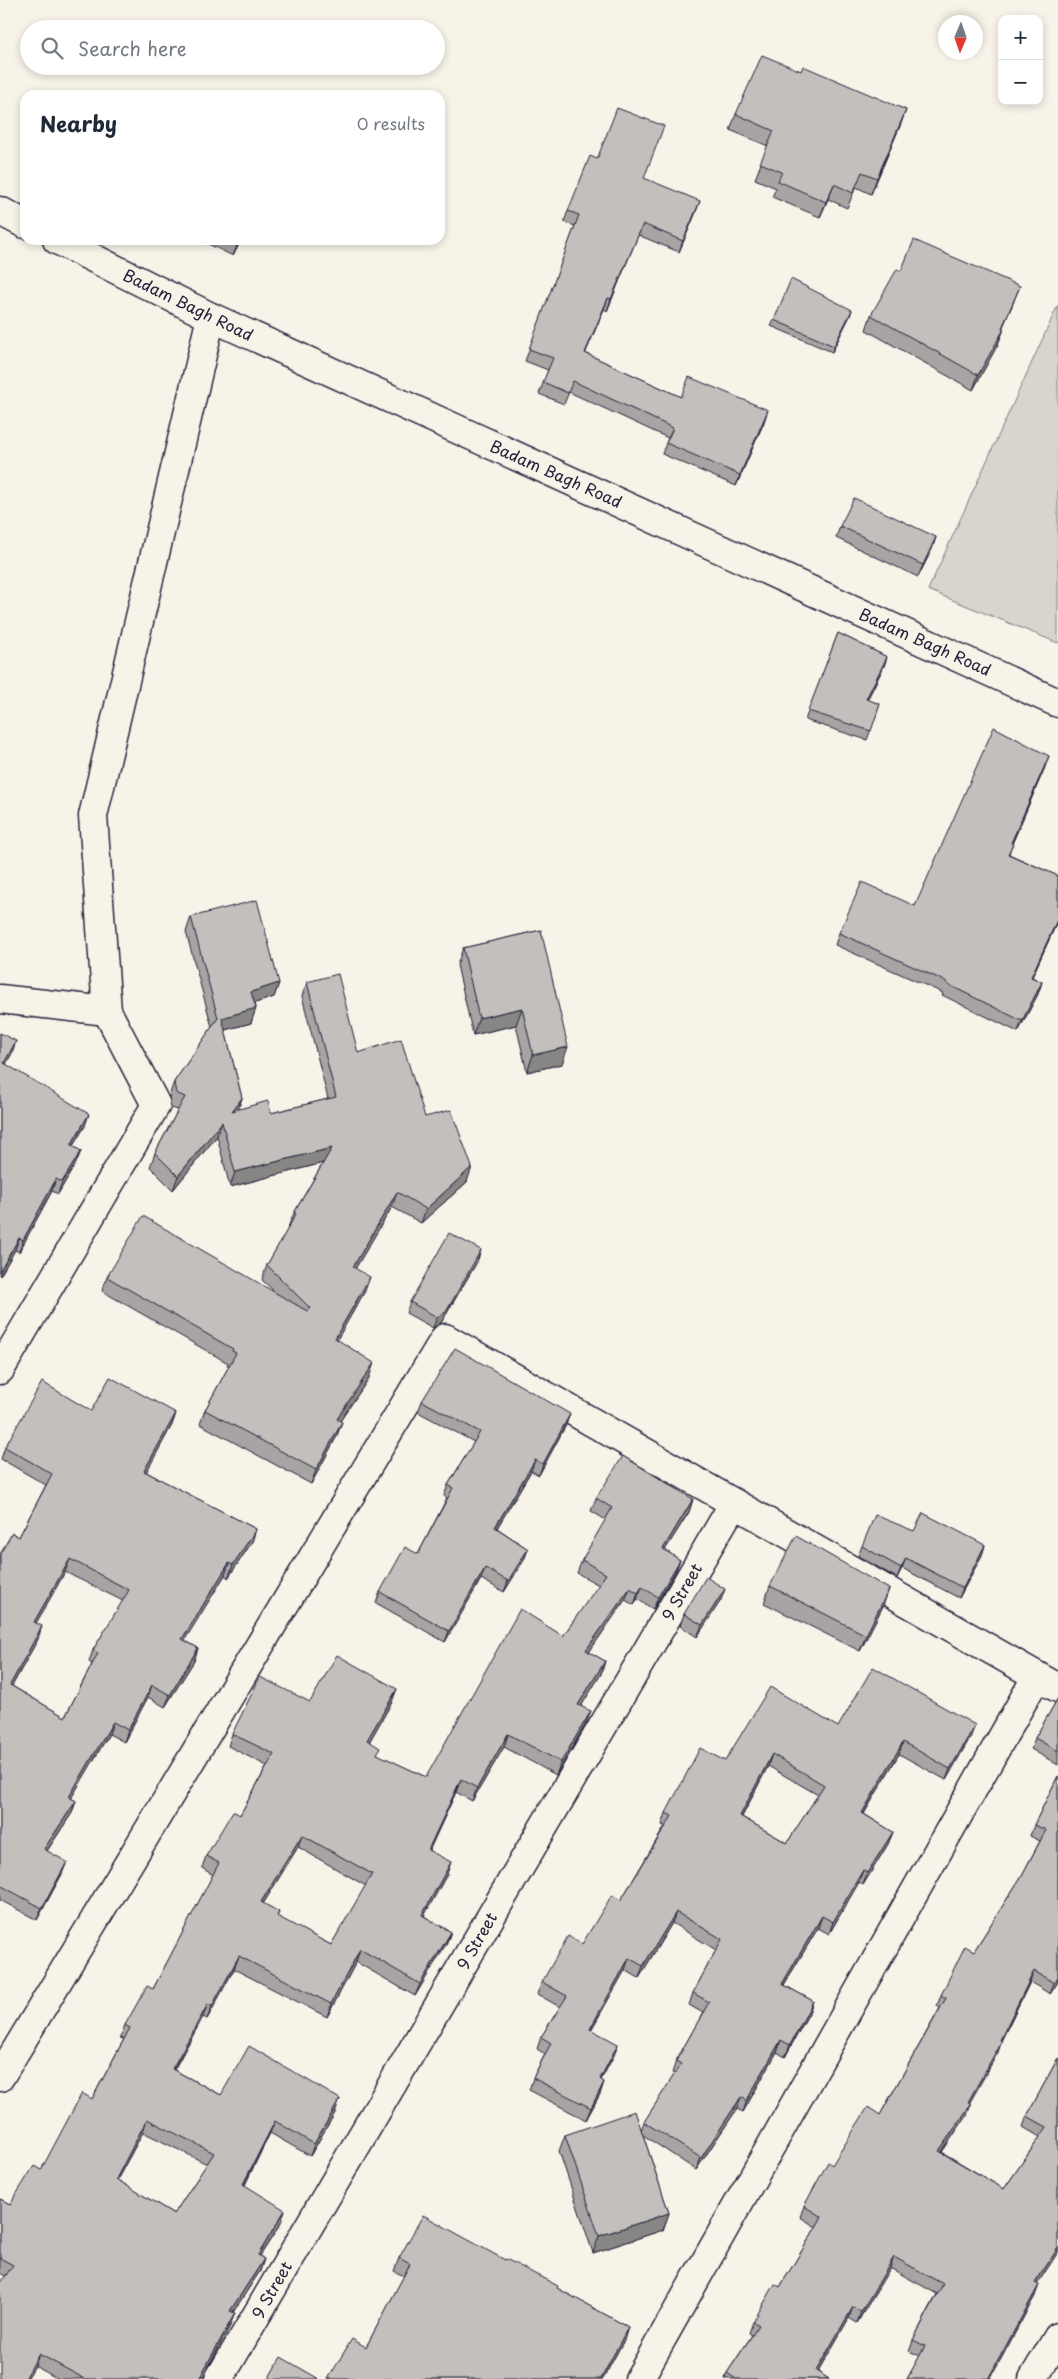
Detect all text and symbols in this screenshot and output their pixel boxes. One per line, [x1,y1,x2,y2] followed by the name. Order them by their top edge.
[938,15,983,60] north arrow
[998,15,1043,105] map controls
[998,15,1043,60] button: +
[20,20,445,75] search box
[38,34,66,62] icon: search
[78,34,187,62] text: Search here
[998,60,1043,105] button: −
[40,107,117,139] text: Nearby
[357,111,425,135] text: 0 results
[119,262,258,346] street label: Badam Bagh Road
[486,433,626,513] street label: Badam Bagh Road
[855,601,995,681] street label: Badam Bagh Road
[655,1558,707,1625] street label: 9 Street
[450,1907,502,1974] street label: 9 Street
[245,2256,297,2323] street label: 9 Street

